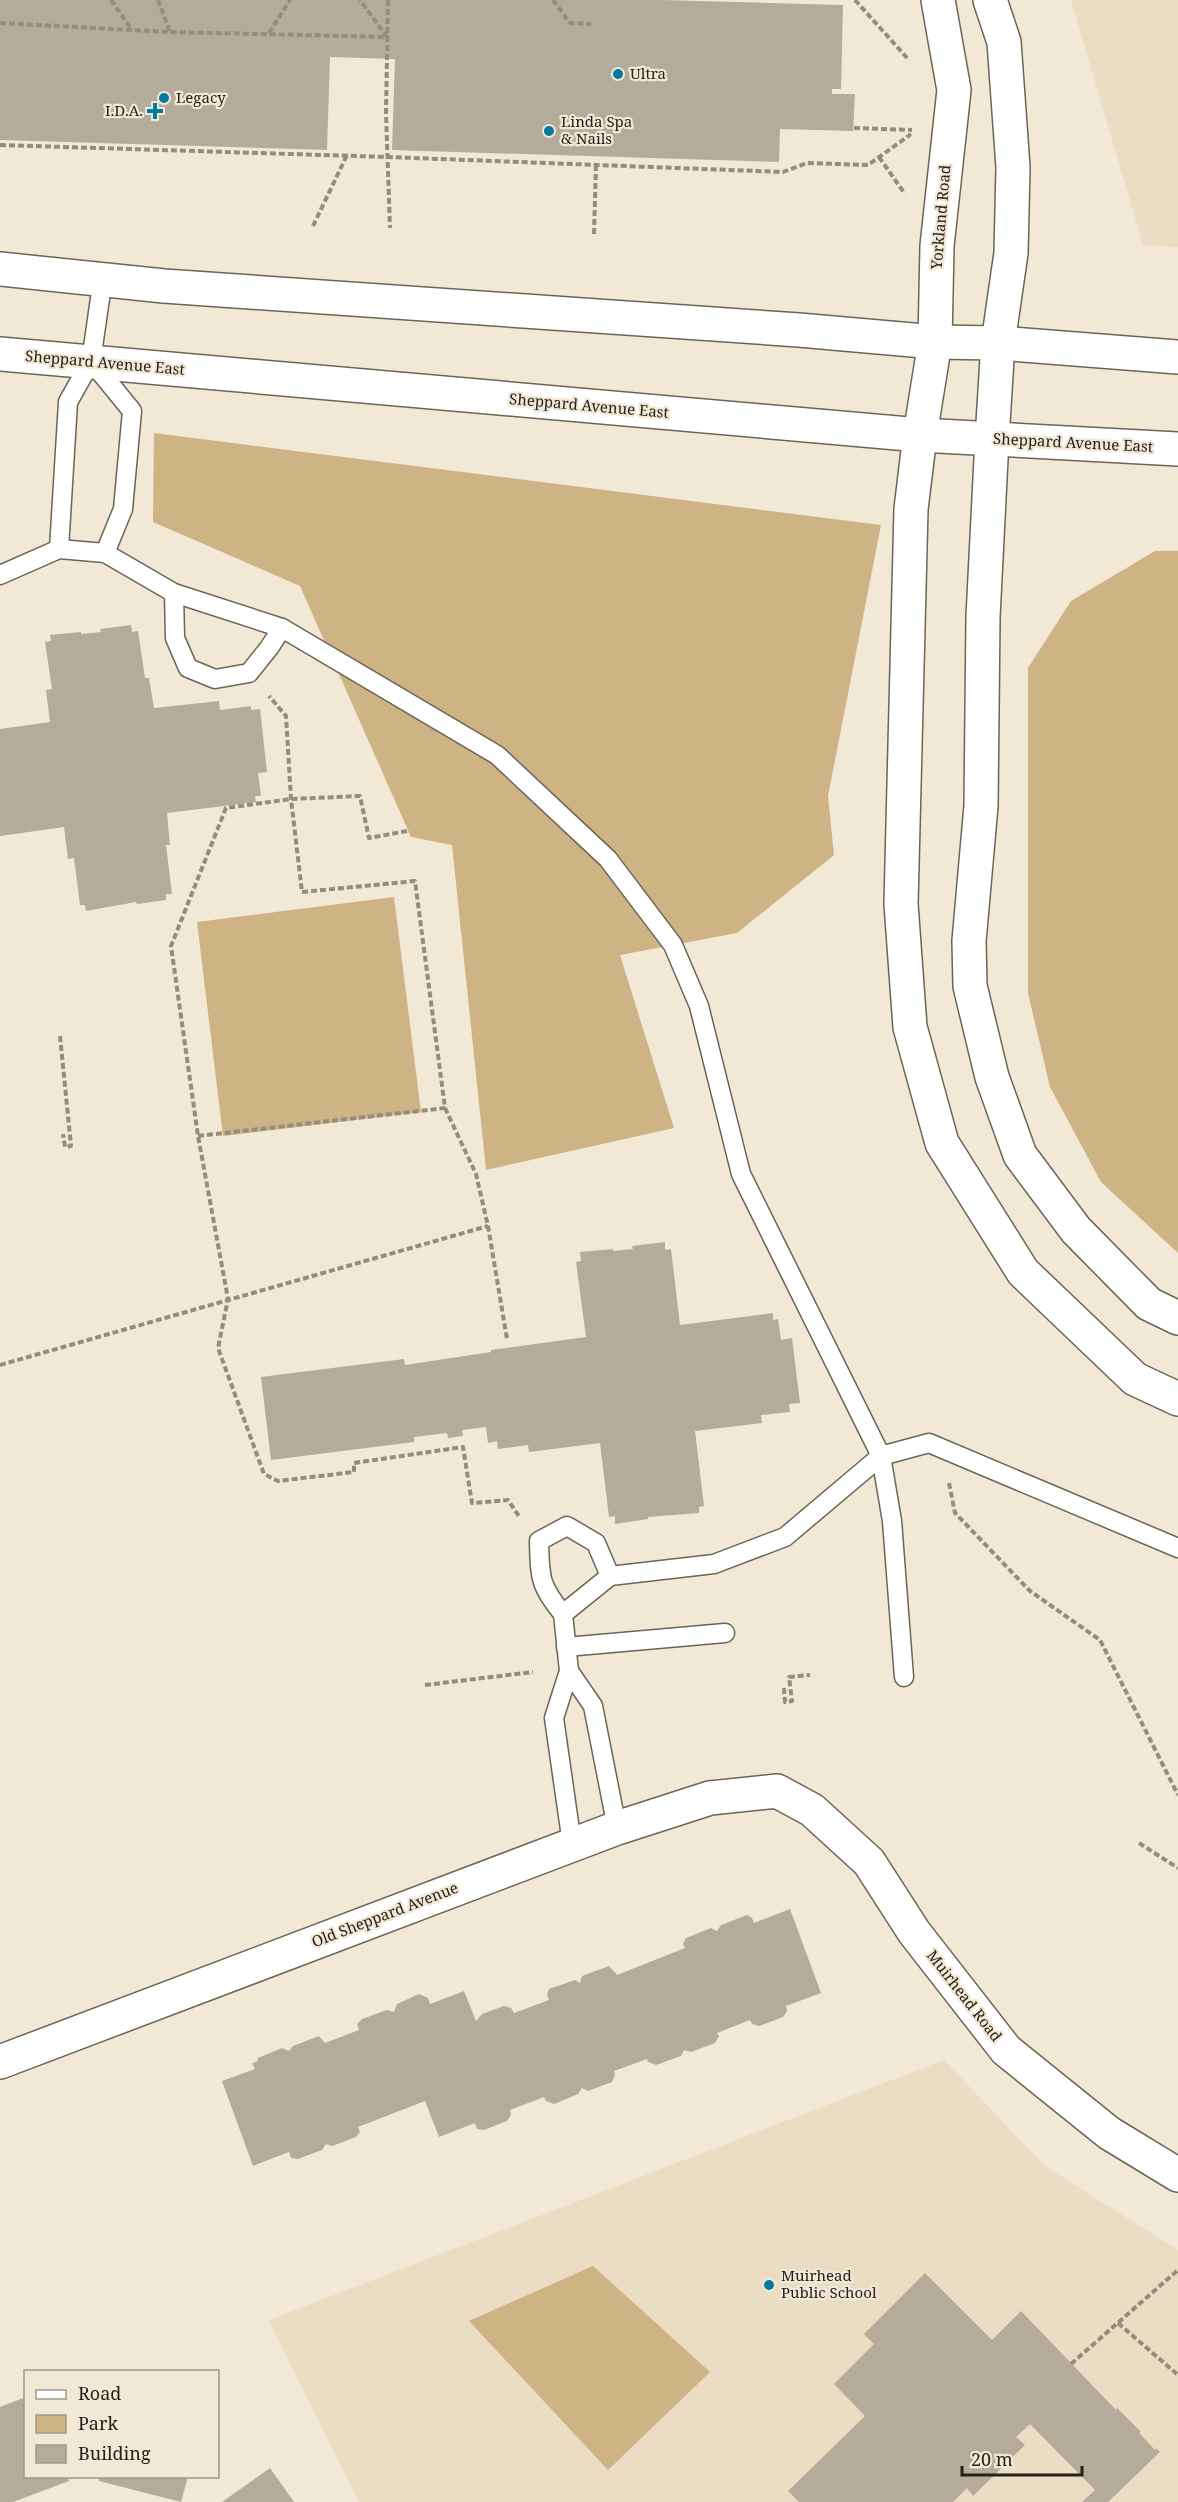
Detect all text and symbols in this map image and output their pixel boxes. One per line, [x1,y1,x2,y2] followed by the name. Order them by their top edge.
[630,63,666,83] place label: Ultra
[611,67,625,81] marker: Ultra
[176,87,226,107] place label: Legacy
[157,91,171,105] marker: Legacy
[105,100,143,120] place label: I.D.A.
[148,104,162,118] marker: I.D.A.
[561,111,632,148] place label: Linda Spa & Nails
[542,124,556,138] marker: Linda Spa & Nails
[925,164,955,271] street label: Yorkland Road
[24,345,186,379] street label: Sheppard Avenue East
[508,388,670,422] street label: Sheppard Avenue East
[993,428,1154,456] street label: Sheppard Avenue East
[309,1877,461,1951] street label: Old Sheppard Avenue
[923,1946,1007,2045] street label: Muirhead Road
[781,2265,877,2302] place label: Muirhead Public School
[762,2278,776,2292] marker: Muirhead Public School
[24,2370,219,2478] legend
[78,2381,121,2405] text: Road
[78,2411,118,2435] text: Park
[962,2439,1082,2477] scale bar
[78,2441,151,2465] text: Building
[971,2447,1013,2471] text: 20 m

